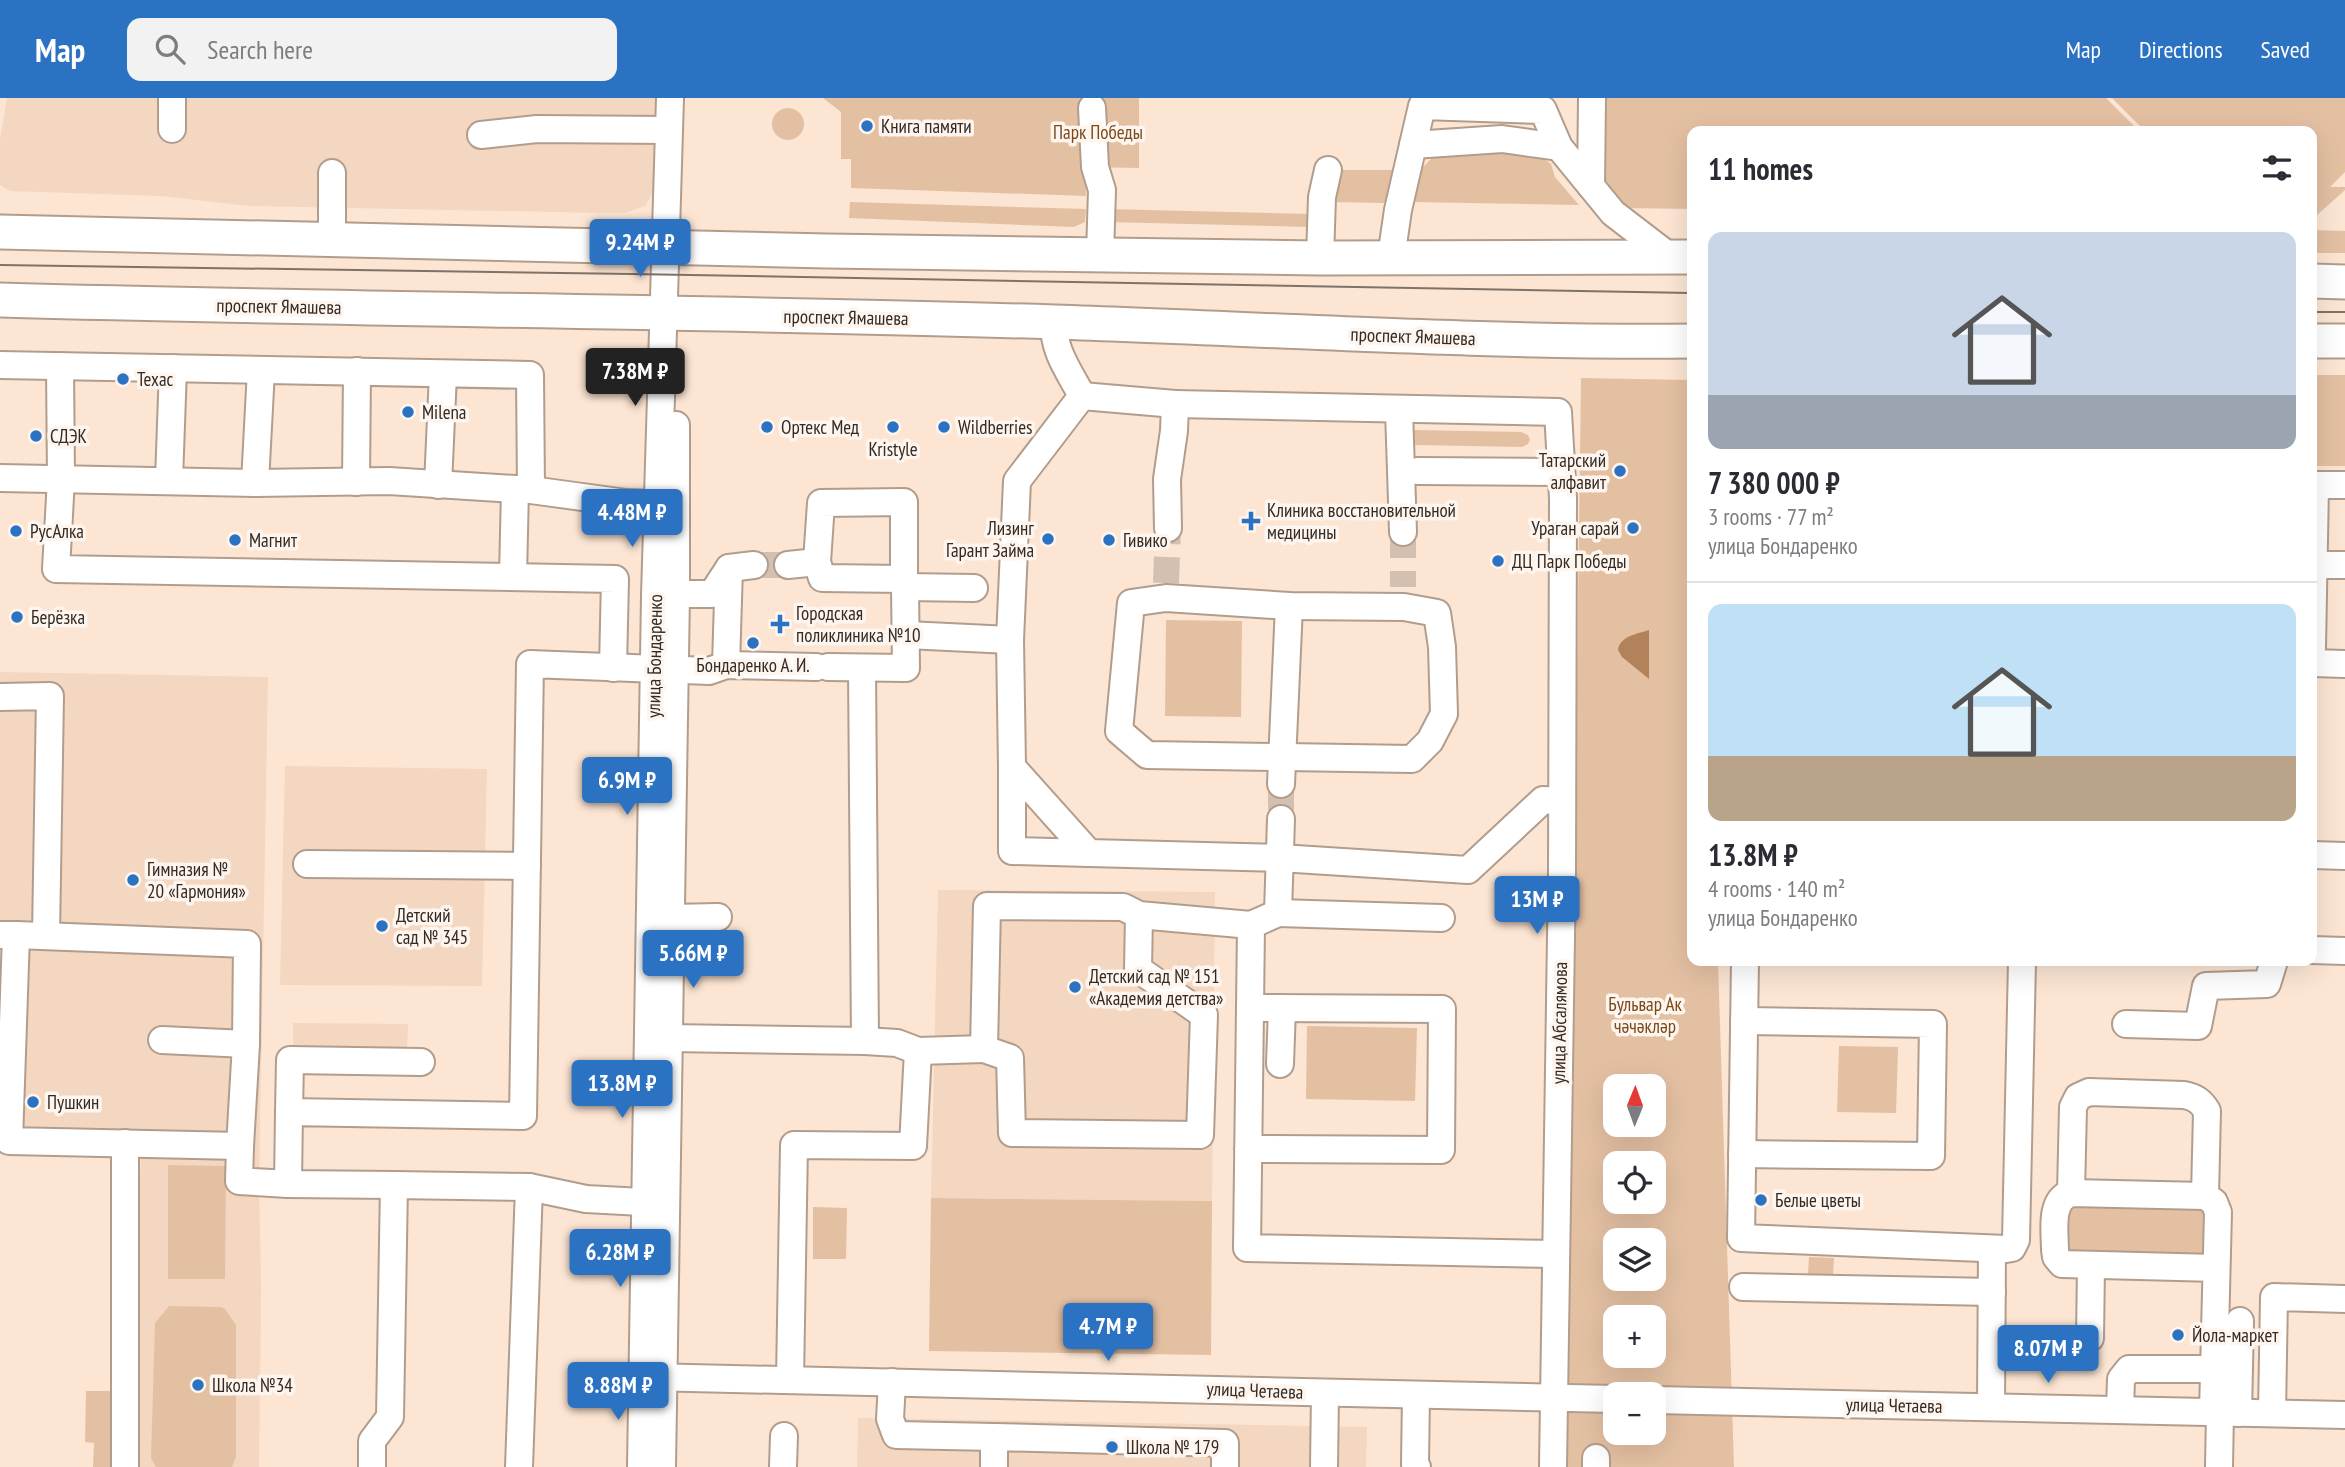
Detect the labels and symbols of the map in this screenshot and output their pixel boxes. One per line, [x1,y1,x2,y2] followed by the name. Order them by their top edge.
[881,114,972,138] place label: Книга памяти
[859,118,875,134] marker: Книга памяти
[1053,120,1143,144] park label: Парк Победы
[575,220,705,279] pin: 9.24M ₽
[216,293,342,319] street label: проспект Ямашева
[783,304,909,330] street label: проспект Ямашева
[1350,322,1476,350] street label: проспект Ямашева
[570,348,700,408] pin: 7.38M ₽
[137,367,174,391] place label: Техас
[115,371,131,387] marker: Техас
[422,400,466,424] place label: Milena
[400,404,416,420] marker: Milena
[781,415,860,439] place label: Ортекс Мед
[958,415,1032,439] place label: Wildberries
[759,419,775,435] marker: Ортекс Мед
[885,419,901,435] marker: Kristyle
[936,419,952,435] marker: Wildberries
[50,424,87,448] place label: СДЭК
[28,428,44,444] marker: СДЭК
[868,437,918,461] place label: Kristyle
[1539,448,1607,494] place label: Татарский алфавит
[1612,463,1628,479] marker: Татарский алфавит
[567,490,697,549] pin: 4.48M ₽
[1267,498,1456,544] place label: Клиника восстановительной медицины
[1241,511,1261,531] marker: Клиника восстановительной медицины
[946,516,1034,562] place label: Лизинг Гарант Займа
[1531,516,1619,540] place label: Ураган сарай
[30,519,84,543] place label: РусАлка
[1625,520,1641,536] marker: Ураган сарай
[8,523,24,539] marker: РусАлка
[249,528,298,552] place label: Магнит
[1123,528,1168,552] place label: Гивико
[1040,531,1056,547] marker: Лизинг Гарант Займа
[227,532,243,548] marker: Магнит
[1101,532,1117,548] marker: Гивико
[1512,549,1627,573] place label: ДЦ Парк Победы
[1490,553,1506,569] marker: ДЦ Парк Победы
[641,594,667,718] street label: улица Бондаренко
[796,601,921,647] place label: Городская поликлиника №10
[31,605,85,629] place label: Берёзка
[9,609,25,625] marker: Берёзка
[770,614,790,634] marker: Городская поликлиника №10
[745,635,761,651] marker: Бондаренко А. И.
[696,653,810,677] place label: Бондаренко А. И.
[570,758,684,817] pin: 6.9M ₽
[147,857,246,903] place label: Гимназия № 20 «Гармония»
[125,872,141,888] marker: Гимназия № 20 «Гармония»
[1488,876,1586,936] pin: 13M ₽
[396,903,468,949] place label: Детский сад № 345
[374,918,390,934] marker: Детский сад № 345
[628,930,758,990] pin: 5.66M ₽
[1546,962,1572,1084] street label: улица Абсалямова
[1089,964,1223,1010] place label: Детский сад № 151 «Академия детства»
[1067,979,1083,995] marker: Детский сад № 151 «Академия детства»
[1608,992,1682,1038] park label: Бульвар Ак чәчәкләр
[557,1060,687,1120] pin: 13.8M ₽
[1603,1074,1666,1138] north arrow
[47,1090,99,1114] place label: Пушкин
[25,1094,41,1110] marker: Пушкин
[1775,1188,1861,1212] place label: Белые цветы
[1753,1192,1769,1208] marker: Белые цветы
[555,1230,685,1289] pin: 6.28M ₽
[1051,1304,1165,1363] pin: 4.7M ₽
[2192,1323,2279,1347] place label: Йола-маркет
[1983,1326,2113,1385] pin: 8.07M ₽
[2170,1327,2186,1343] marker: Йола-маркет
[553,1362,683,1422] pin: 8.88M ₽
[212,1373,293,1397] place label: Школа №34
[1206,1376,1304,1404] street label: улица Четаева
[190,1377,206,1393] marker: Школа №34
[1845,1392,1943,1418] street label: улица Четаева
[1126,1435,1219,1459] place label: Школа № 179
[1104,1439,1120,1455] marker: Школа № 179

